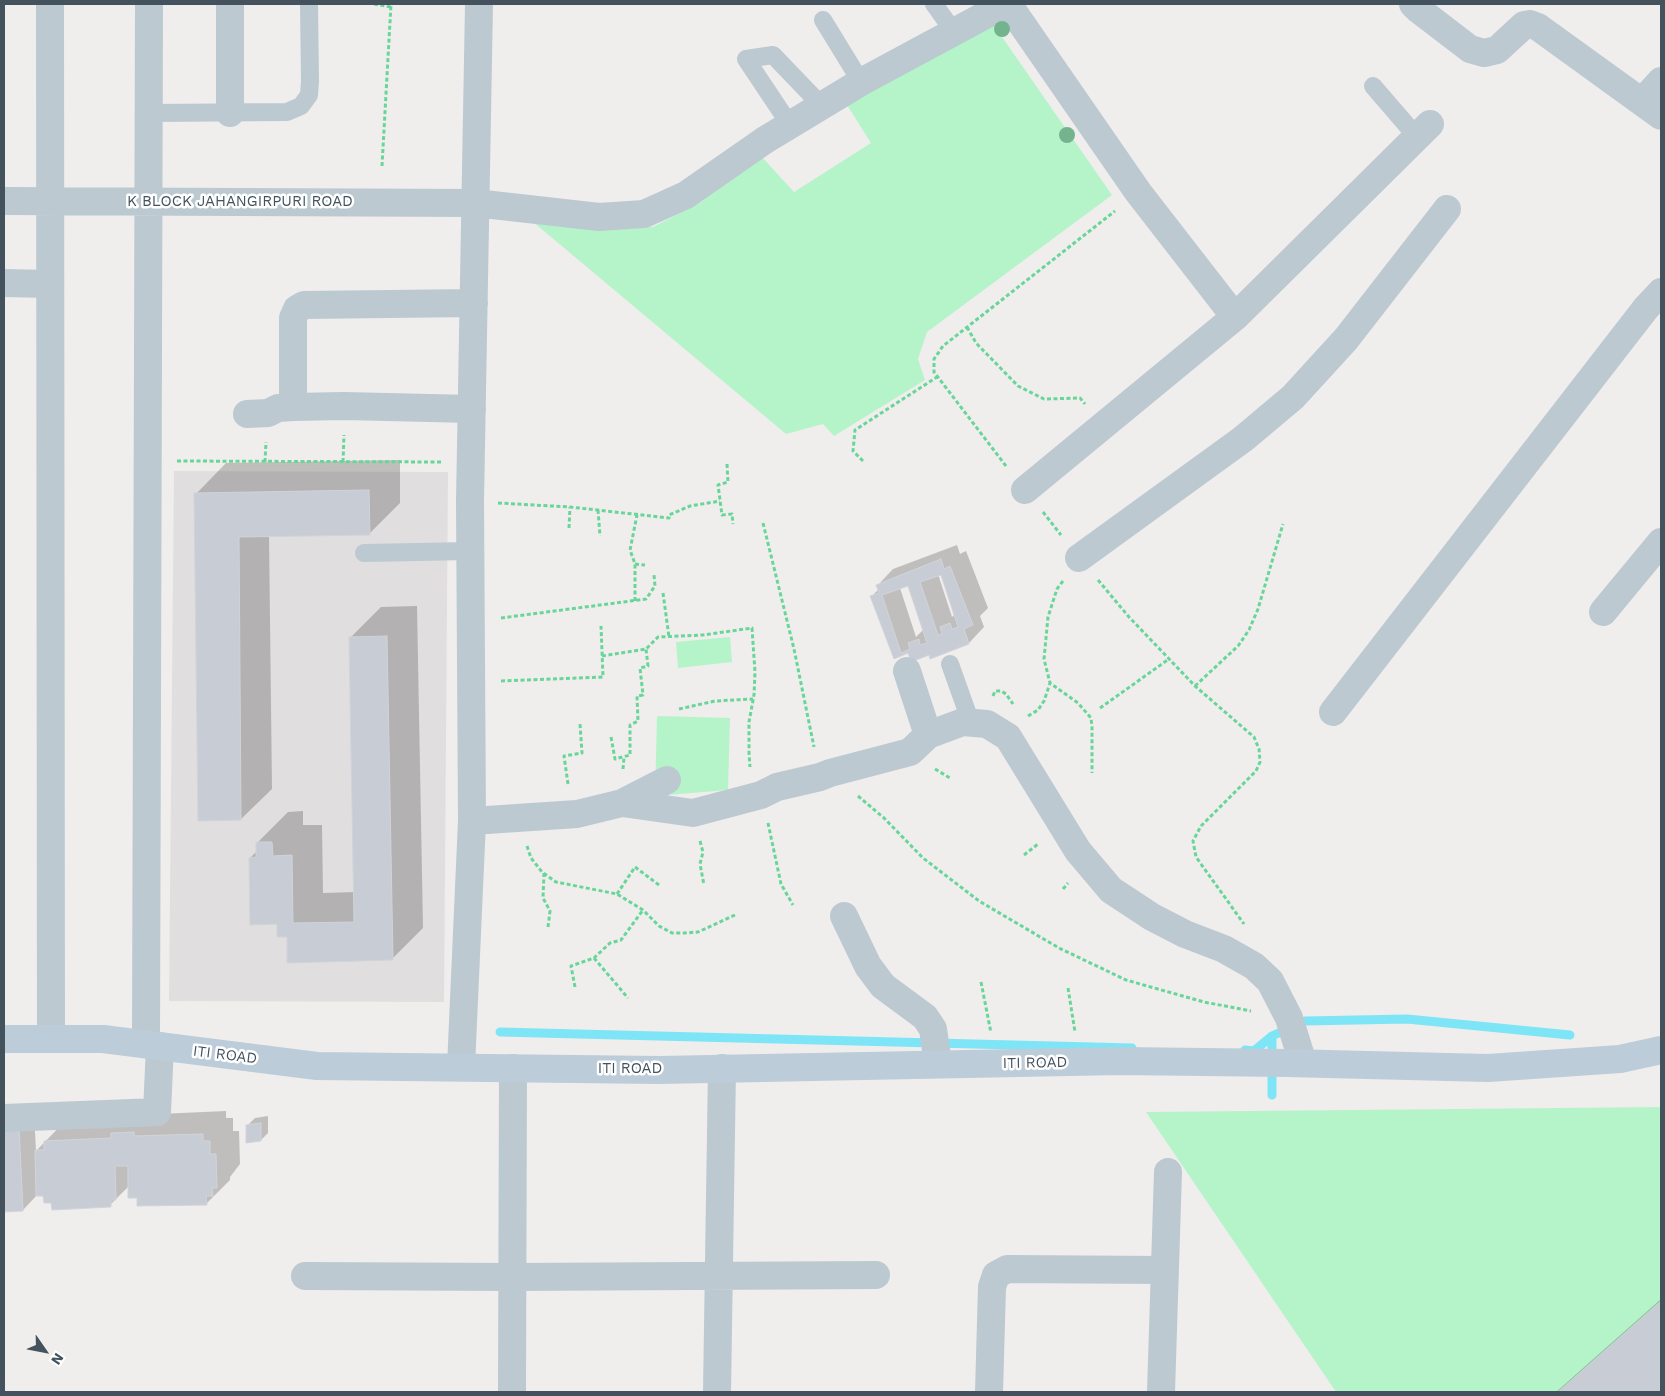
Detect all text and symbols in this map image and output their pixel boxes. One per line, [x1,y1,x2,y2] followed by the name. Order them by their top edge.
[127,193,353,211] street label: K BLOCK JAHANGIRPURI ROAD
[192,1042,258,1068] street label: ITI ROAD
[1003,1053,1067,1073] street label: ITI ROAD
[598,1060,662,1078] street label: ITI ROAD
[20,1326,70,1376] north arrow
[48,1350,67,1368] text: N

